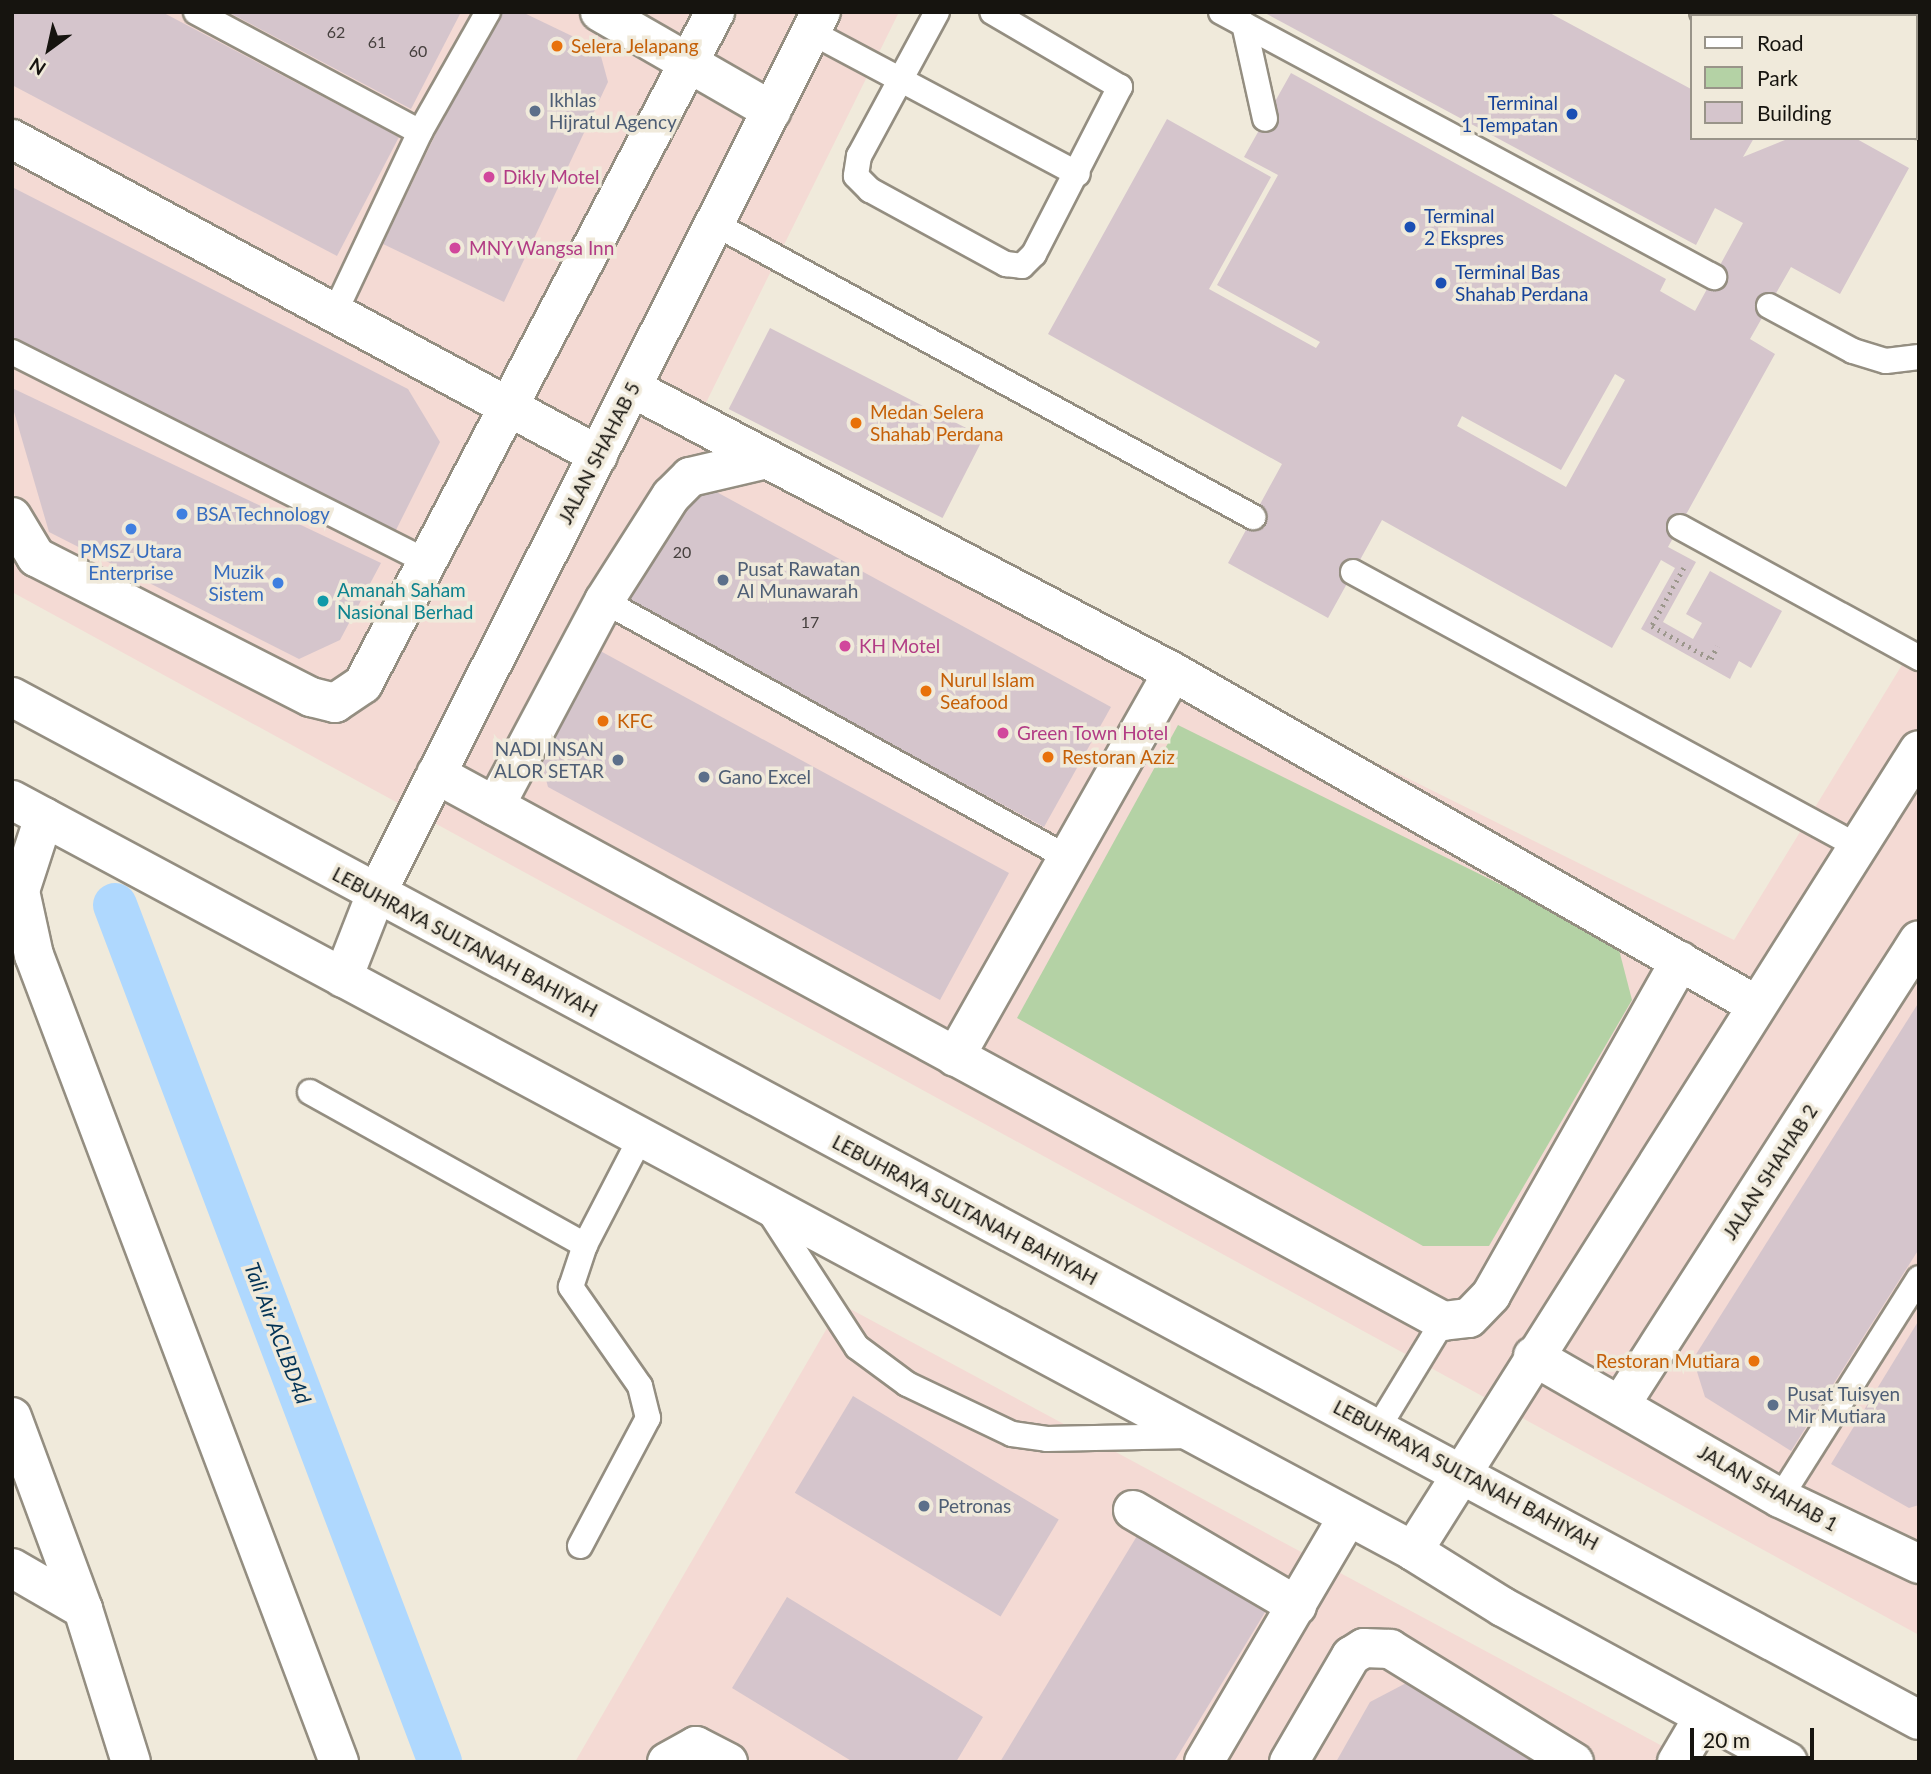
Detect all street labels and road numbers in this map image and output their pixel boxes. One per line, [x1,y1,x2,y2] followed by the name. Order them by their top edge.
[553,378,645,528] street label: JALAN SHAHAB 5
[328,862,602,1022] street label: LEBUHRAYA SULTANAH BAHIYAH
[1718,1100,1822,1244] street label: JALAN SHAHAB 2
[828,1130,1102,1290] street label: LEBUHRAYA SULTANAH BAHIYAH
[1329,1395,1603,1555] street label: LEBUHRAYA SULTANAH BAHIYAH
[1694,1440,1842,1536] street label: JALAN SHAHAB 1

